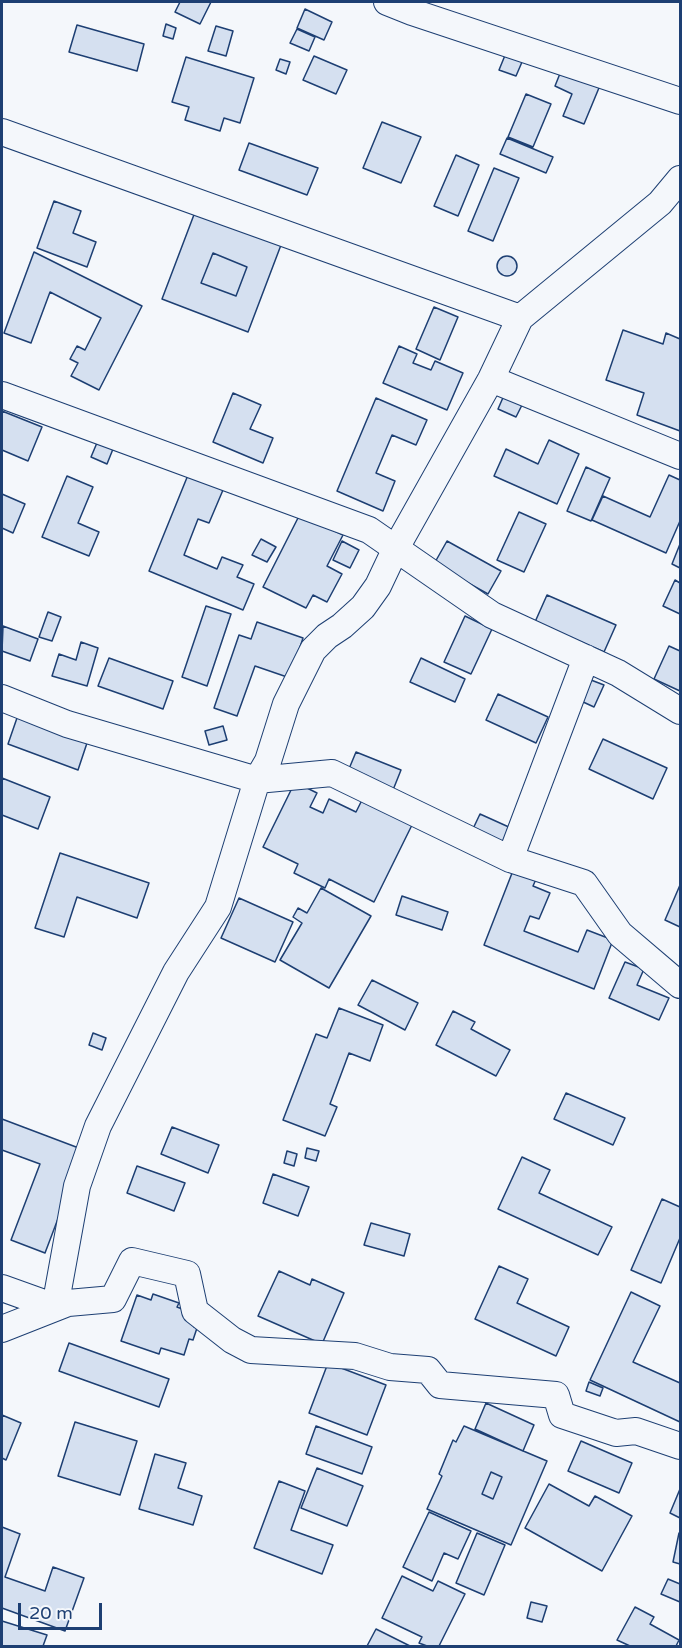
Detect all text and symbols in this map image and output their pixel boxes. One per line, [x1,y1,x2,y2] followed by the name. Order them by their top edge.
[21,1591,105,1629] scale bar
[29,1602,73,1624] text: 20 m

